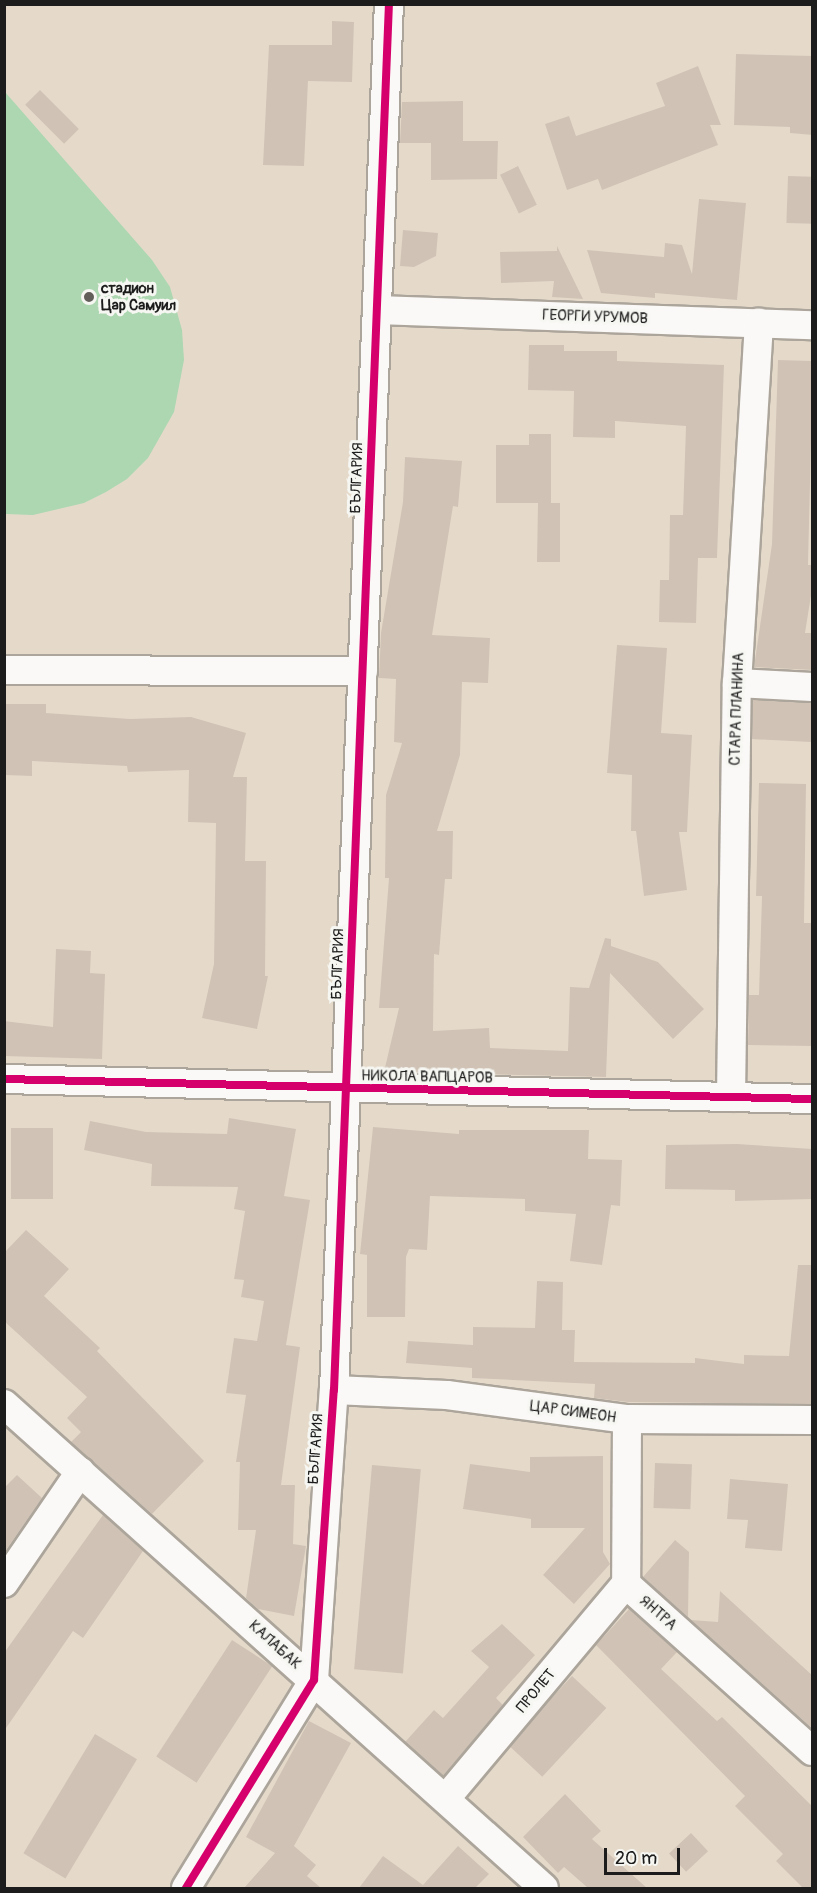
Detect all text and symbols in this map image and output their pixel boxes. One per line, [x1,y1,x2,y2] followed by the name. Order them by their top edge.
[101,279,176,314] place label: стадион Цар Самуил
[82,290,96,304] marker: стадион Цар Самуил
[542,306,648,328] street label: ГЕОРГИ УРУМОВ
[347,442,367,514] street label: БЪЛГАРИЯ
[726,652,748,766] street label: СТАРА ПЛАНИНА
[328,928,348,1000] street label: БЪЛГАРИЯ
[361,1067,493,1087] street label: НИКОЛА ВАПЦАРОВ
[529,1397,617,1427] street label: ЦАР СИМЕОН
[305,1413,327,1485] street label: БЪЛГАРИЯ
[636,1592,680,1634] street label: ЯНТРА
[245,1617,305,1673] street label: КАЛАБАК
[513,1666,559,1716] street label: ПРОЛЕТ
[607,1836,684,1874] scale bar
[615,1847,657,1870] text: 20 m

